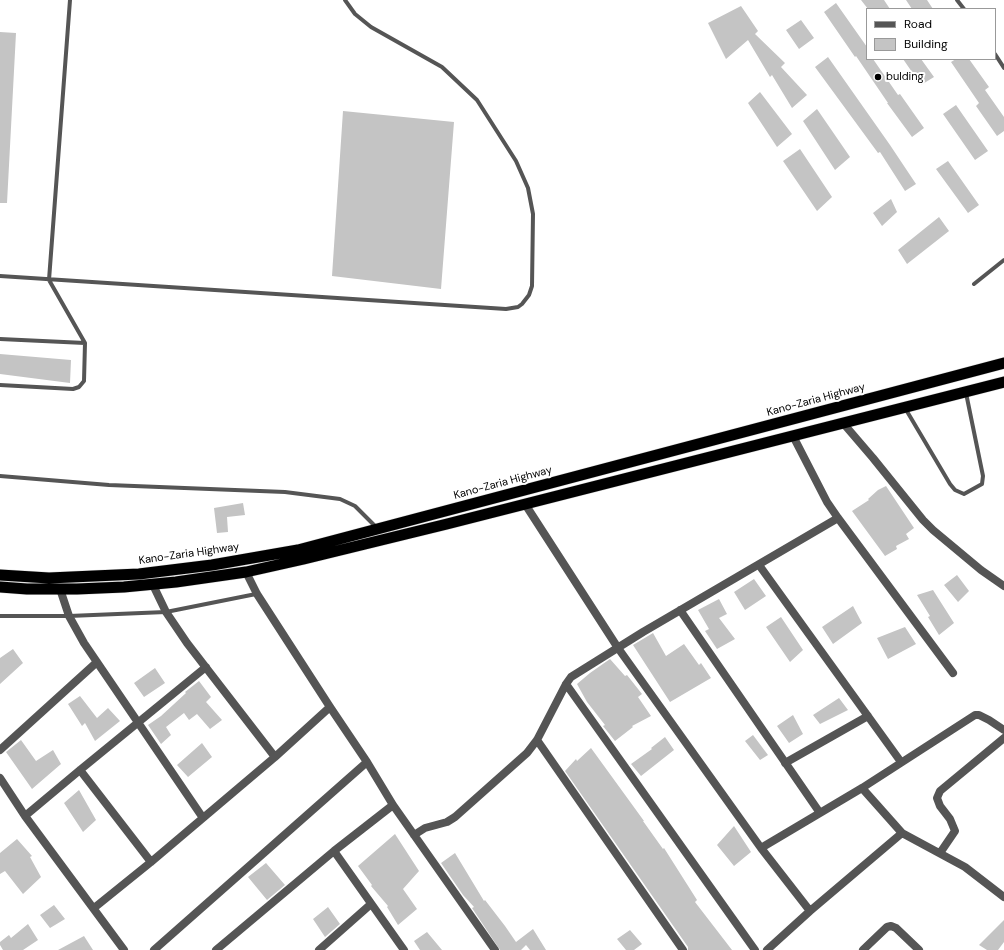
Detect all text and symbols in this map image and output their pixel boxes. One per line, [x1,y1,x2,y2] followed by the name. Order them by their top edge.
[866,8,996,60] legend
[904,16,932,32] text: Road
[904,36,948,52] text: Building
[886,70,924,84] place label: bulding
[873,72,883,82] marker: bulding
[765,381,867,419] street label: Kano-Zaria Highway
[452,464,554,502] street label: Kano-Zaria Highway
[138,540,240,568] street label: Kano-Zaria Highway

